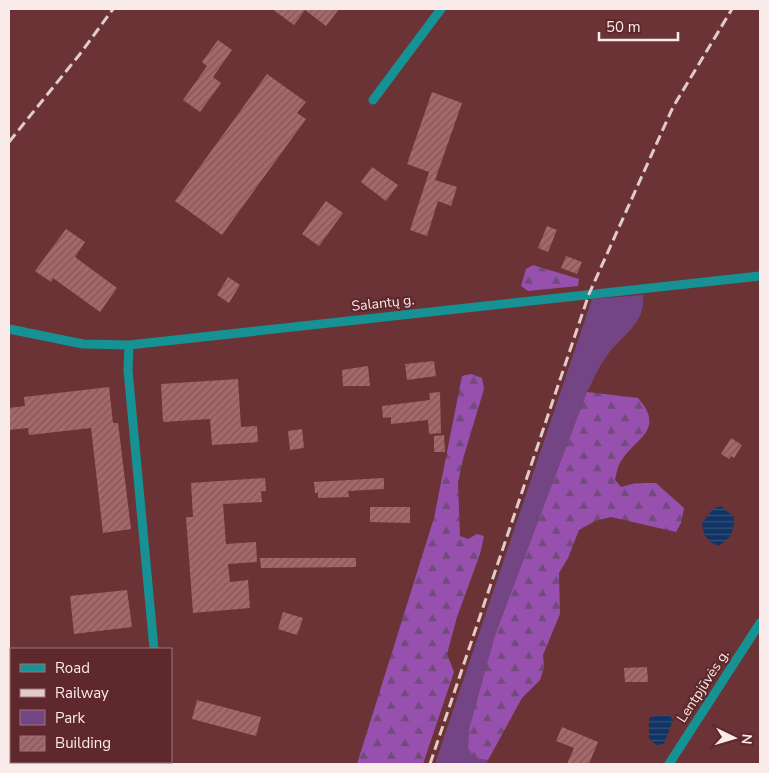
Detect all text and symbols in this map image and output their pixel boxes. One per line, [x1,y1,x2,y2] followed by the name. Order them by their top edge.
[599,10,678,42] scale bar
[606,17,641,37] text: 50 m
[351,290,415,316] street label: Salantų g.
[672,646,734,726] street label: Lentpjūvės g.
[10,648,172,763] legend
[55,658,90,678] text: Road
[55,683,109,703] text: Railway
[55,708,85,728] text: Park
[709,713,759,763] north arrow
[55,733,111,753] text: Building
[737,733,756,745] text: N

